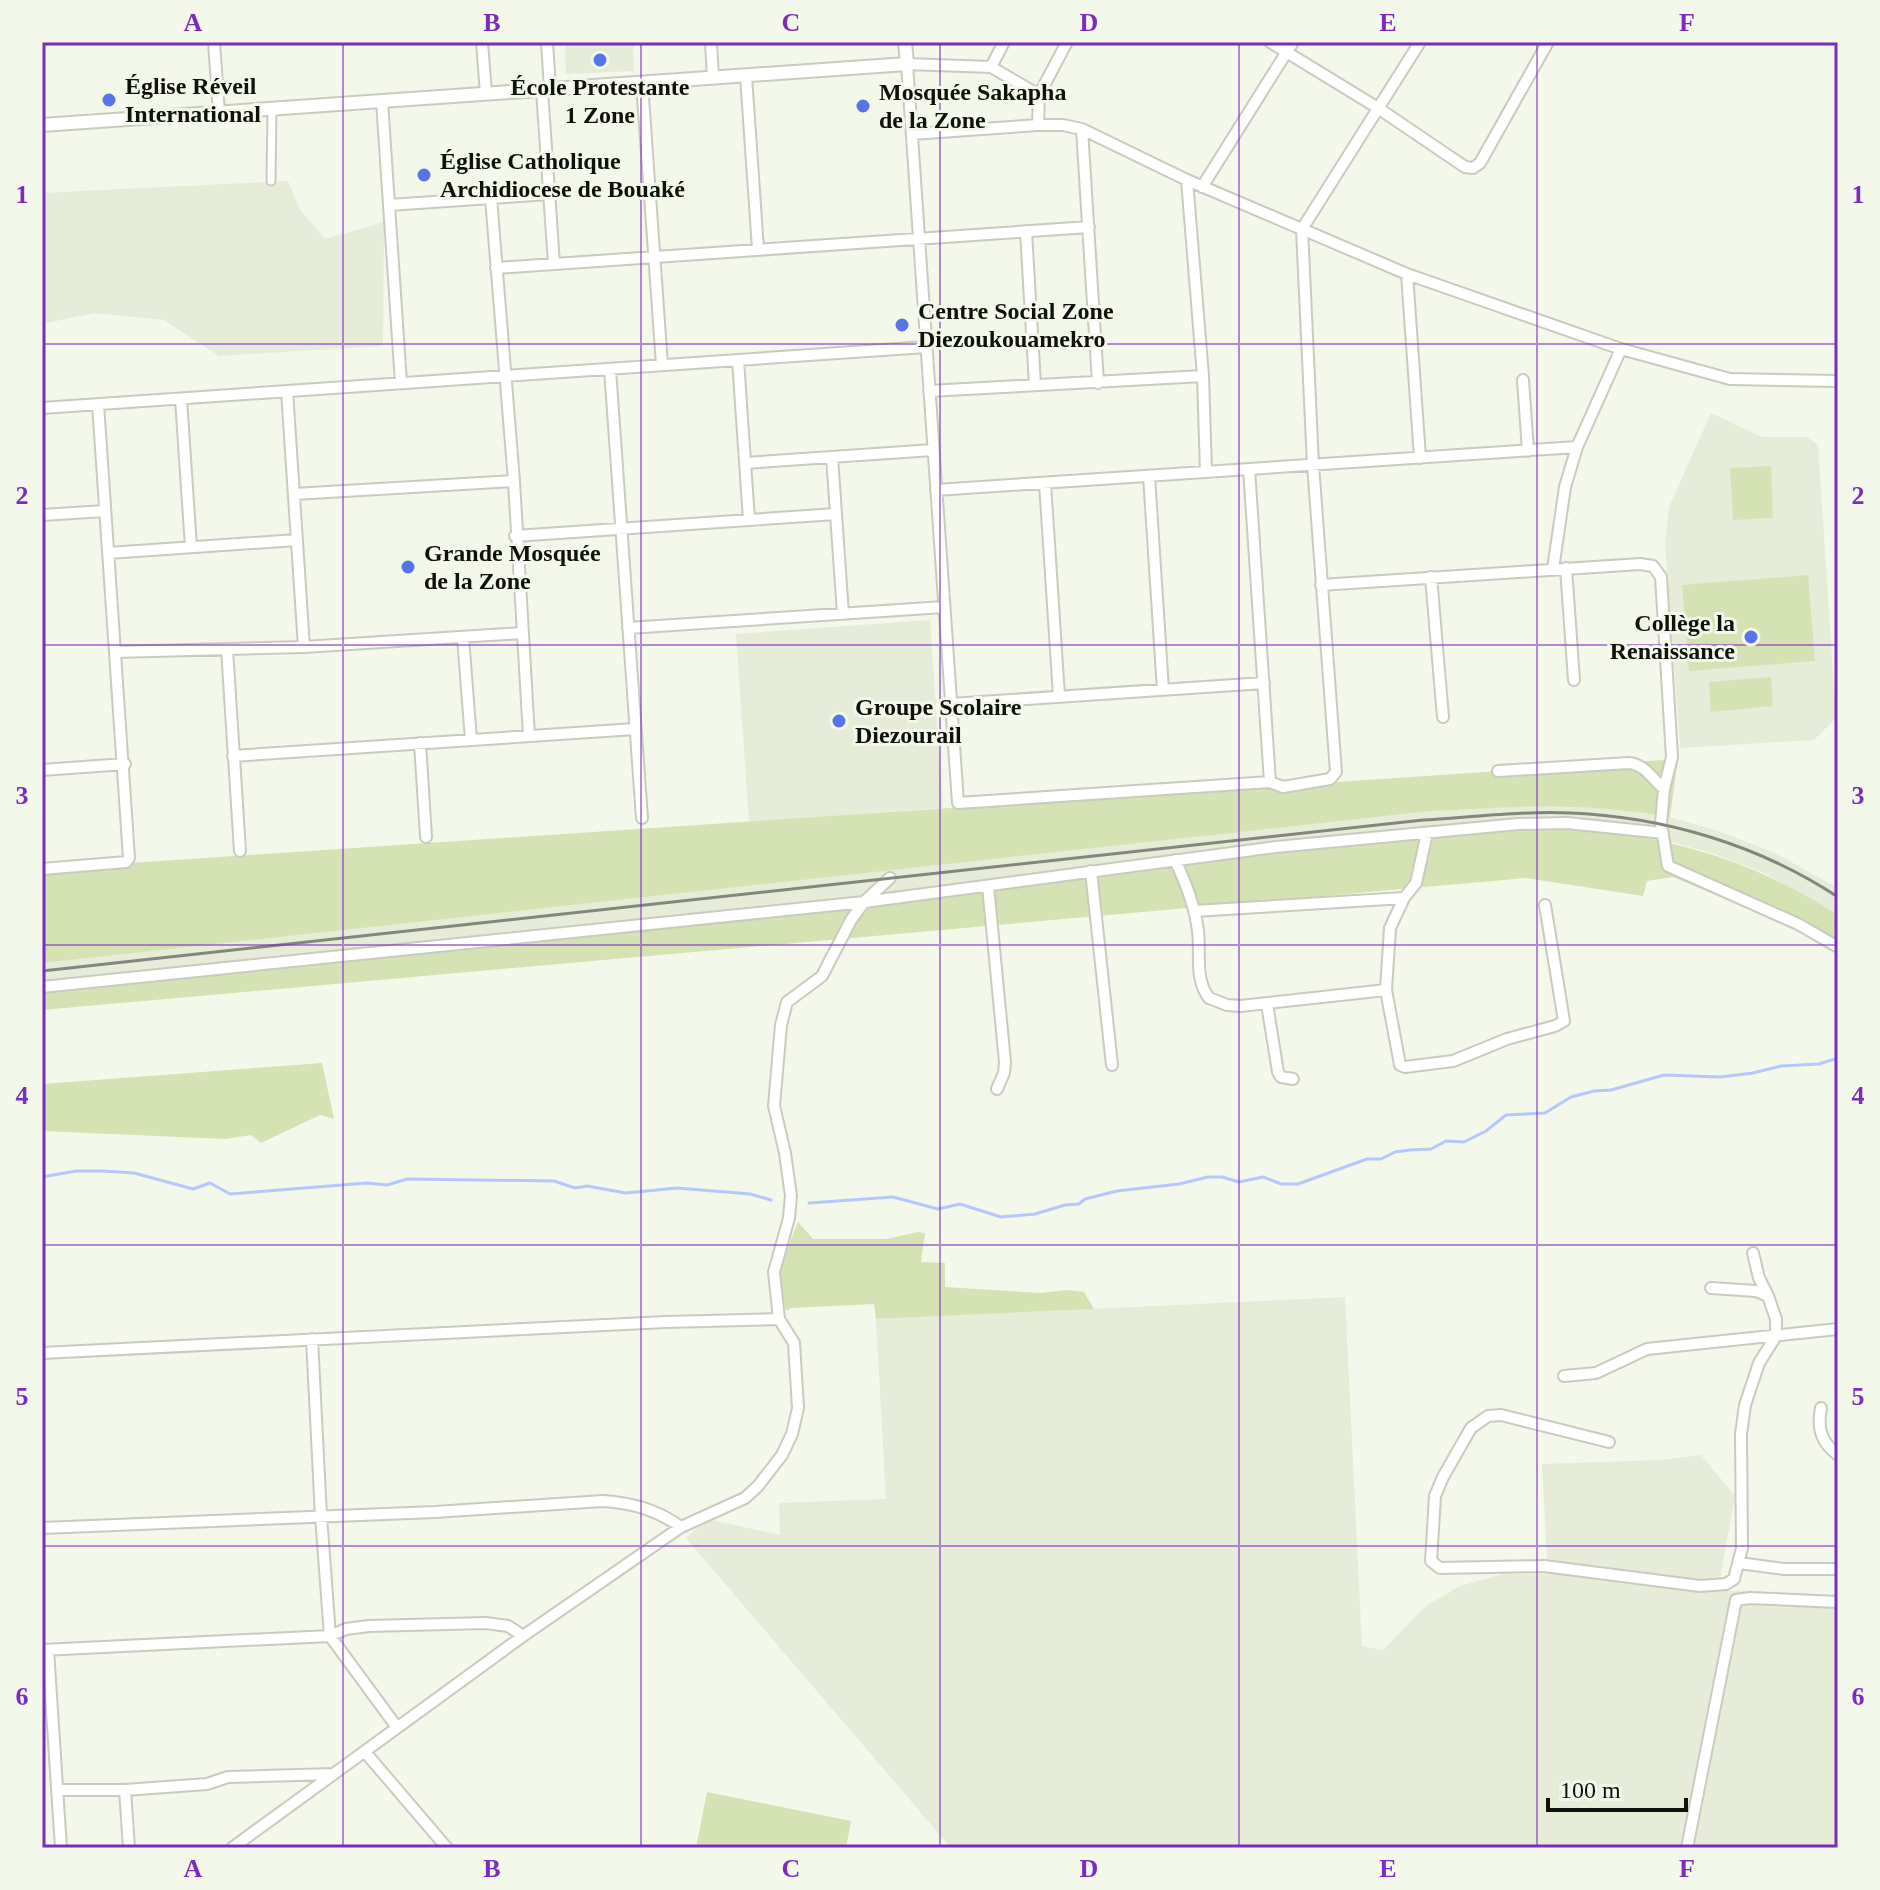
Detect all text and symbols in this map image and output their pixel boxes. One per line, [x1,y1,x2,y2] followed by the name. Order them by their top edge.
[184,8,203,37] text: A
[483,8,501,37] text: B
[782,8,800,37] text: C
[1080,8,1098,37] text: D
[1379,8,1397,37] text: E
[1679,8,1695,37] text: F
[591,51,609,69] marker: École Protestante 1 Zone
[125,73,261,127] place label: Église Réveil International
[511,74,690,128] place label: École Protestante 1 Zone
[879,79,1066,133] place label: Mosquée Sakapha de la Zone
[100,91,118,109] marker: Église Réveil International
[854,97,872,115] marker: Mosquée Sakapha de la Zone
[440,148,685,202] place label: Église Catholique Archidiocese de Bouaké
[415,166,433,184] marker: Église Catholique Archidiocese de Bouaké
[16,180,29,209] text: 1
[1852,180,1865,209] text: 1
[918,298,1114,352] place label: Centre Social Zone Diezoukouamekro
[893,316,911,334] marker: Centre Social Zone Diezoukouamekro
[16,481,29,510] text: 2
[1852,481,1865,510] text: 2
[424,540,601,594] place label: Grande Mosquée de la Zone
[399,558,417,576] marker: Grande Mosquée de la Zone
[1610,610,1735,664] place label: Collège la Renaissance
[1742,628,1760,646] marker: Collège la Renaissance
[855,694,1022,748] place label: Groupe Scolaire Diezourail
[830,712,848,730] marker: Groupe Scolaire Diezourail
[16,781,29,810] text: 3
[1852,781,1865,810] text: 3
[16,1081,29,1110] text: 4
[1852,1081,1865,1110] text: 4
[16,1382,29,1411] text: 5
[1852,1382,1865,1411] text: 5
[16,1682,29,1711] text: 6
[1852,1682,1865,1711] text: 6
[1548,1762,1686,1812] scale bar
[1560,1777,1621,1803] text: 100 m
[184,1854,203,1883] text: A
[483,1854,501,1883] text: B
[782,1854,800,1883] text: C
[1080,1854,1098,1883] text: D
[1379,1854,1397,1883] text: E
[1679,1854,1695,1883] text: F

